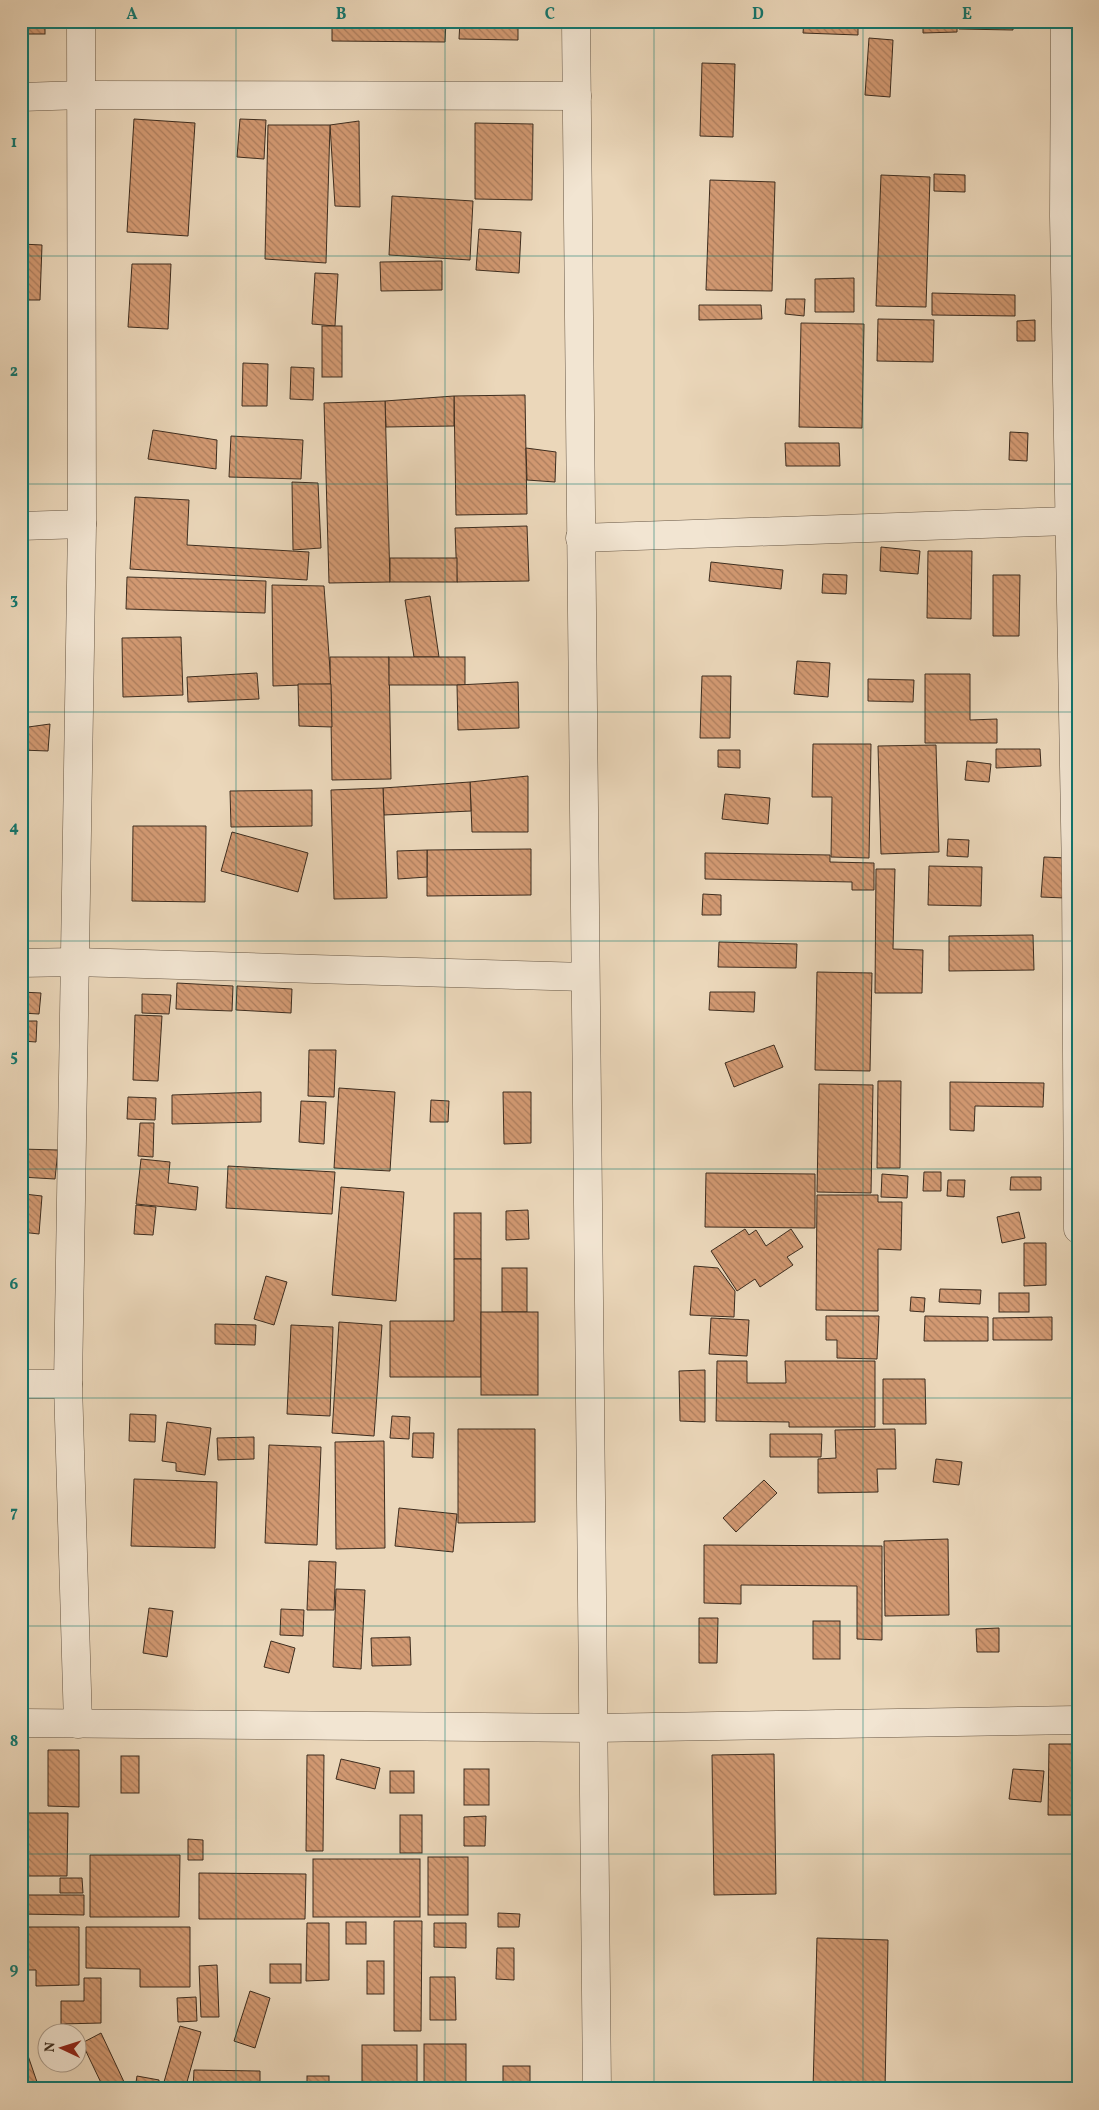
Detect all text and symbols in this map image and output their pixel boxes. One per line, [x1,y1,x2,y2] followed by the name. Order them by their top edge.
[126,4,138,26] text: A
[336,4,347,26] text: B
[545,4,555,26] text: C
[752,4,764,26] text: D
[962,4,972,26] text: E
[11,132,17,154] text: 1
[10,361,18,383] text: 2
[10,589,18,611] text: 3
[9,817,19,839] text: 4
[10,1046,18,1068] text: 5
[10,1274,19,1296] text: 6
[10,1502,18,1524] text: 7
[10,1731,18,1753] text: 8
[10,1959,19,1981] text: 9
[38,2022,88,2072] north arrow
[41,2041,60,2053] text: N

